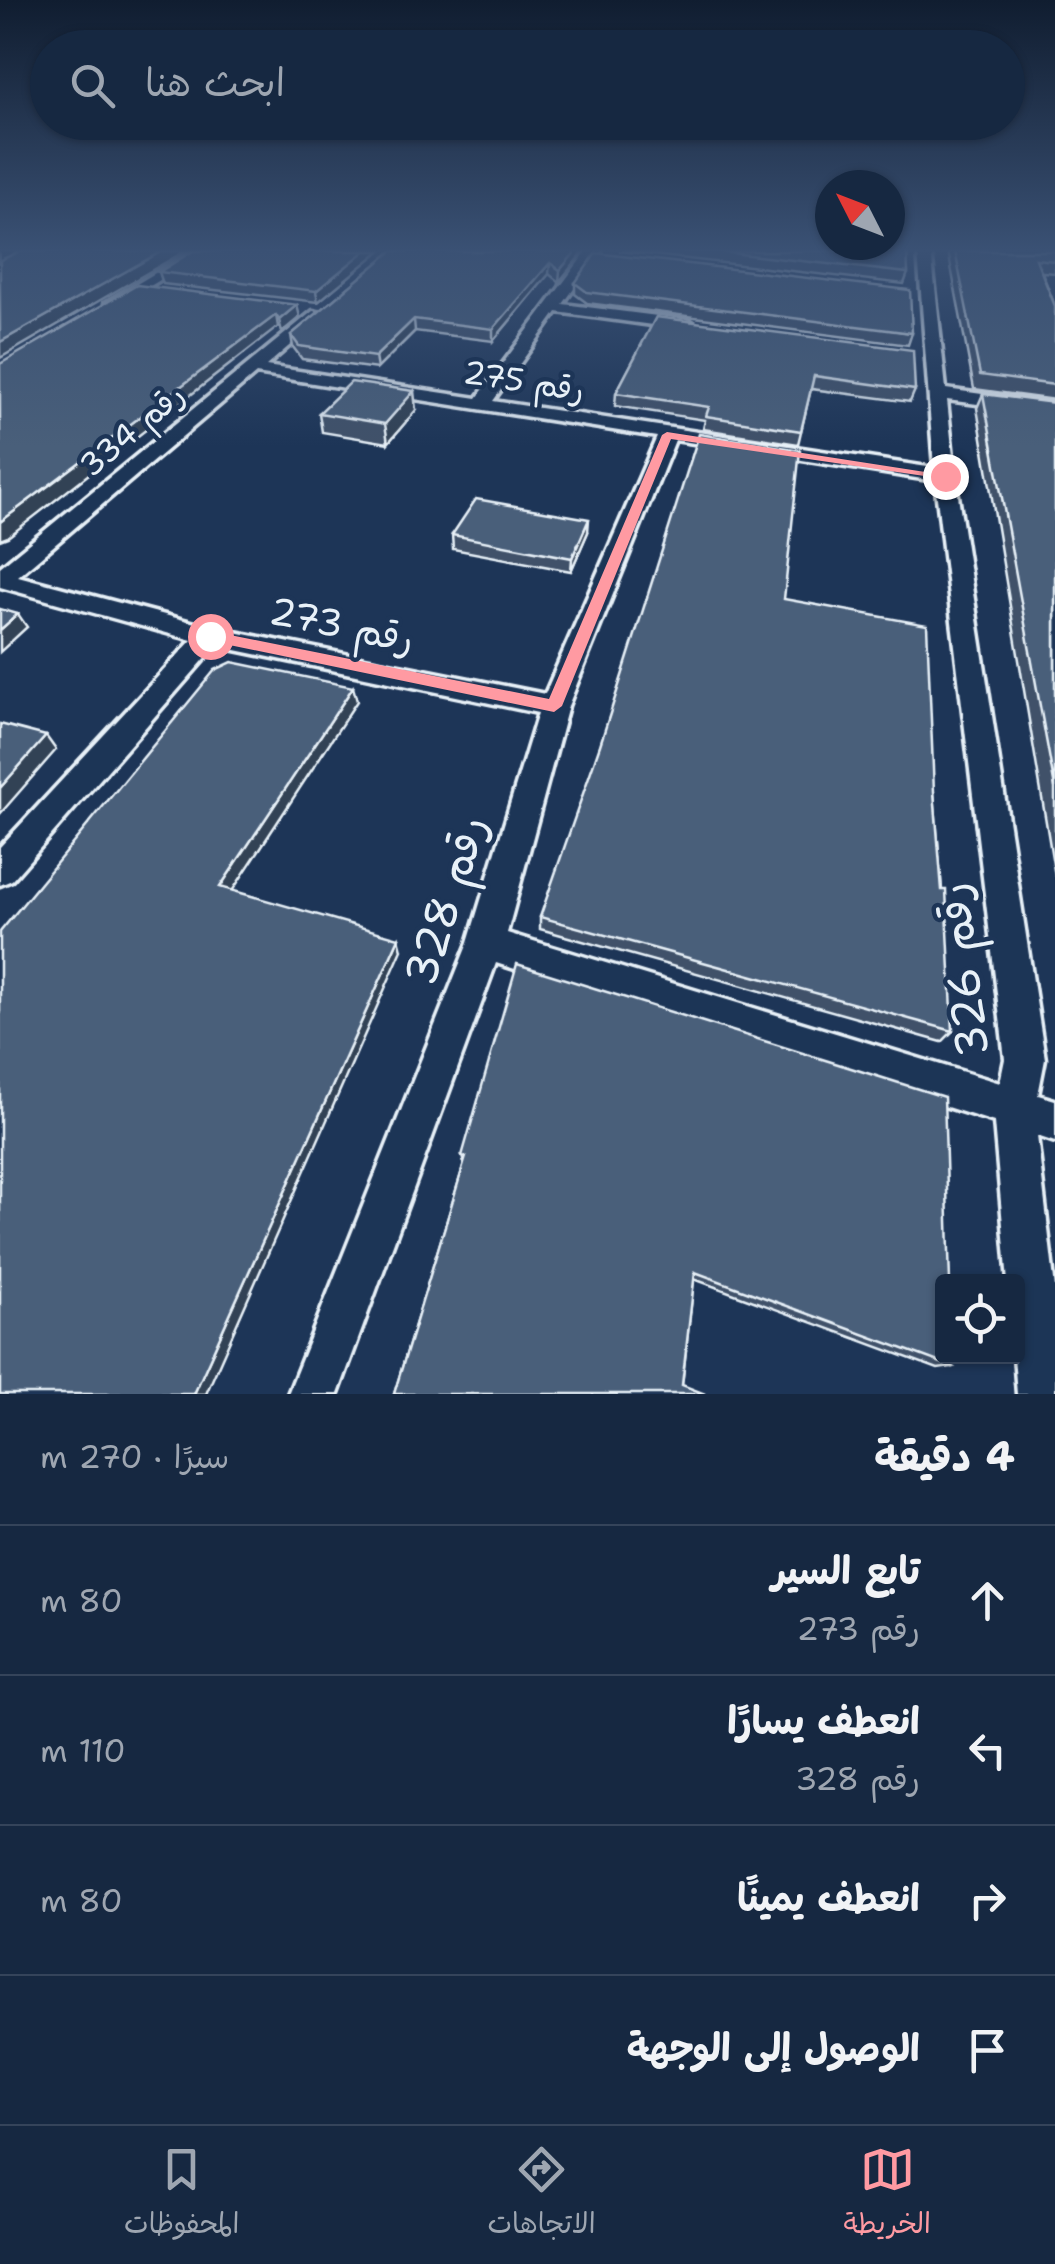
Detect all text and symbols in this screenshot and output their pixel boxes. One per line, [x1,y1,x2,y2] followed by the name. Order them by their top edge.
[30,30,1025,140] search box
[145,57,285,108] text: ابحث هنا
[65,58,120,113] icon: search
[815,170,905,260] north arrow
[460,350,588,414] street label: رقم 275
[70,373,195,489] street label: رقم 334
[923,454,969,500] route end
[264,584,419,669] street label: رقم 273
[188,614,234,660] route start
[389,807,506,995] street label: رقم 328
[922,879,1008,1061] street label: رقم 326
[935,1274,1025,1364] map controls
[935,1274,1025,1364] button: locate
[874,1428,1015,1484] text: 4 دقيقة
[40,1435,229,1478] text: سيرًا · 270 m
[772,1545,920,1596] text: تابع السير
[960,1573,1015,1628] icon: ahead
[40,1579,123,1622] text: 80 m
[797,1607,920,1650] text: رقم 273
[727,1695,920,1746] text: انعطف يسارًا
[960,1723,1015,1778] icon: left
[40,1729,126,1772] text: 110 m
[795,1757,920,1800] text: رقم 328
[737,1872,920,1923] text: انعطف يمينًا
[960,1873,1015,1928] icon: right
[40,1879,123,1922] text: 80 m
[627,2022,920,2073] text: الوصول إلى الوجهة
[960,2023,1015,2078] icon: arrive
[124,2142,239,2248] tab: المحفوظات
[487,2142,596,2248] tab: الاتجاهات
[844,2142,931,2248] tab: الخريطة

